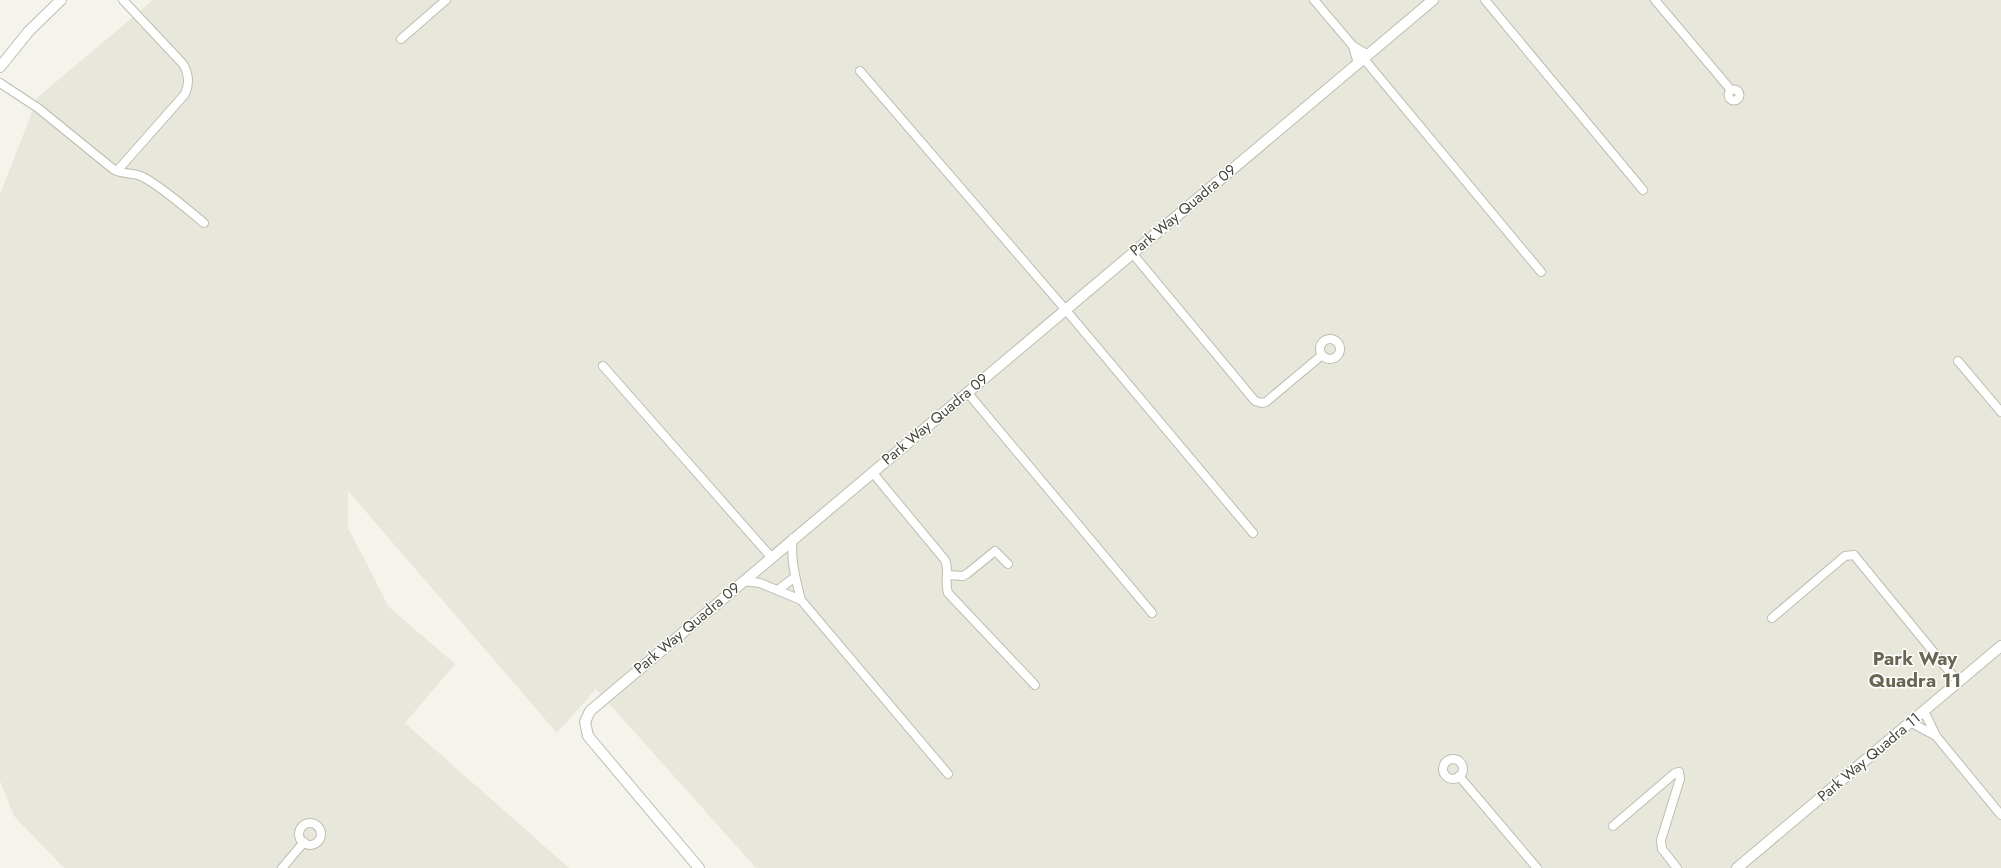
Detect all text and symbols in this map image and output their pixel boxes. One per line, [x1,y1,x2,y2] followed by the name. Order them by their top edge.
[1125,159,1241,261] street label: Park Way Quadra 09
[877,368,993,470] street label: Park Way Quadra 09
[629,577,745,679] street label: Park Way Quadra 09
[1869,645,1961,694] district label: Park Way Quadra 11
[1813,707,1925,807] street label: Park Way Quadra 11

